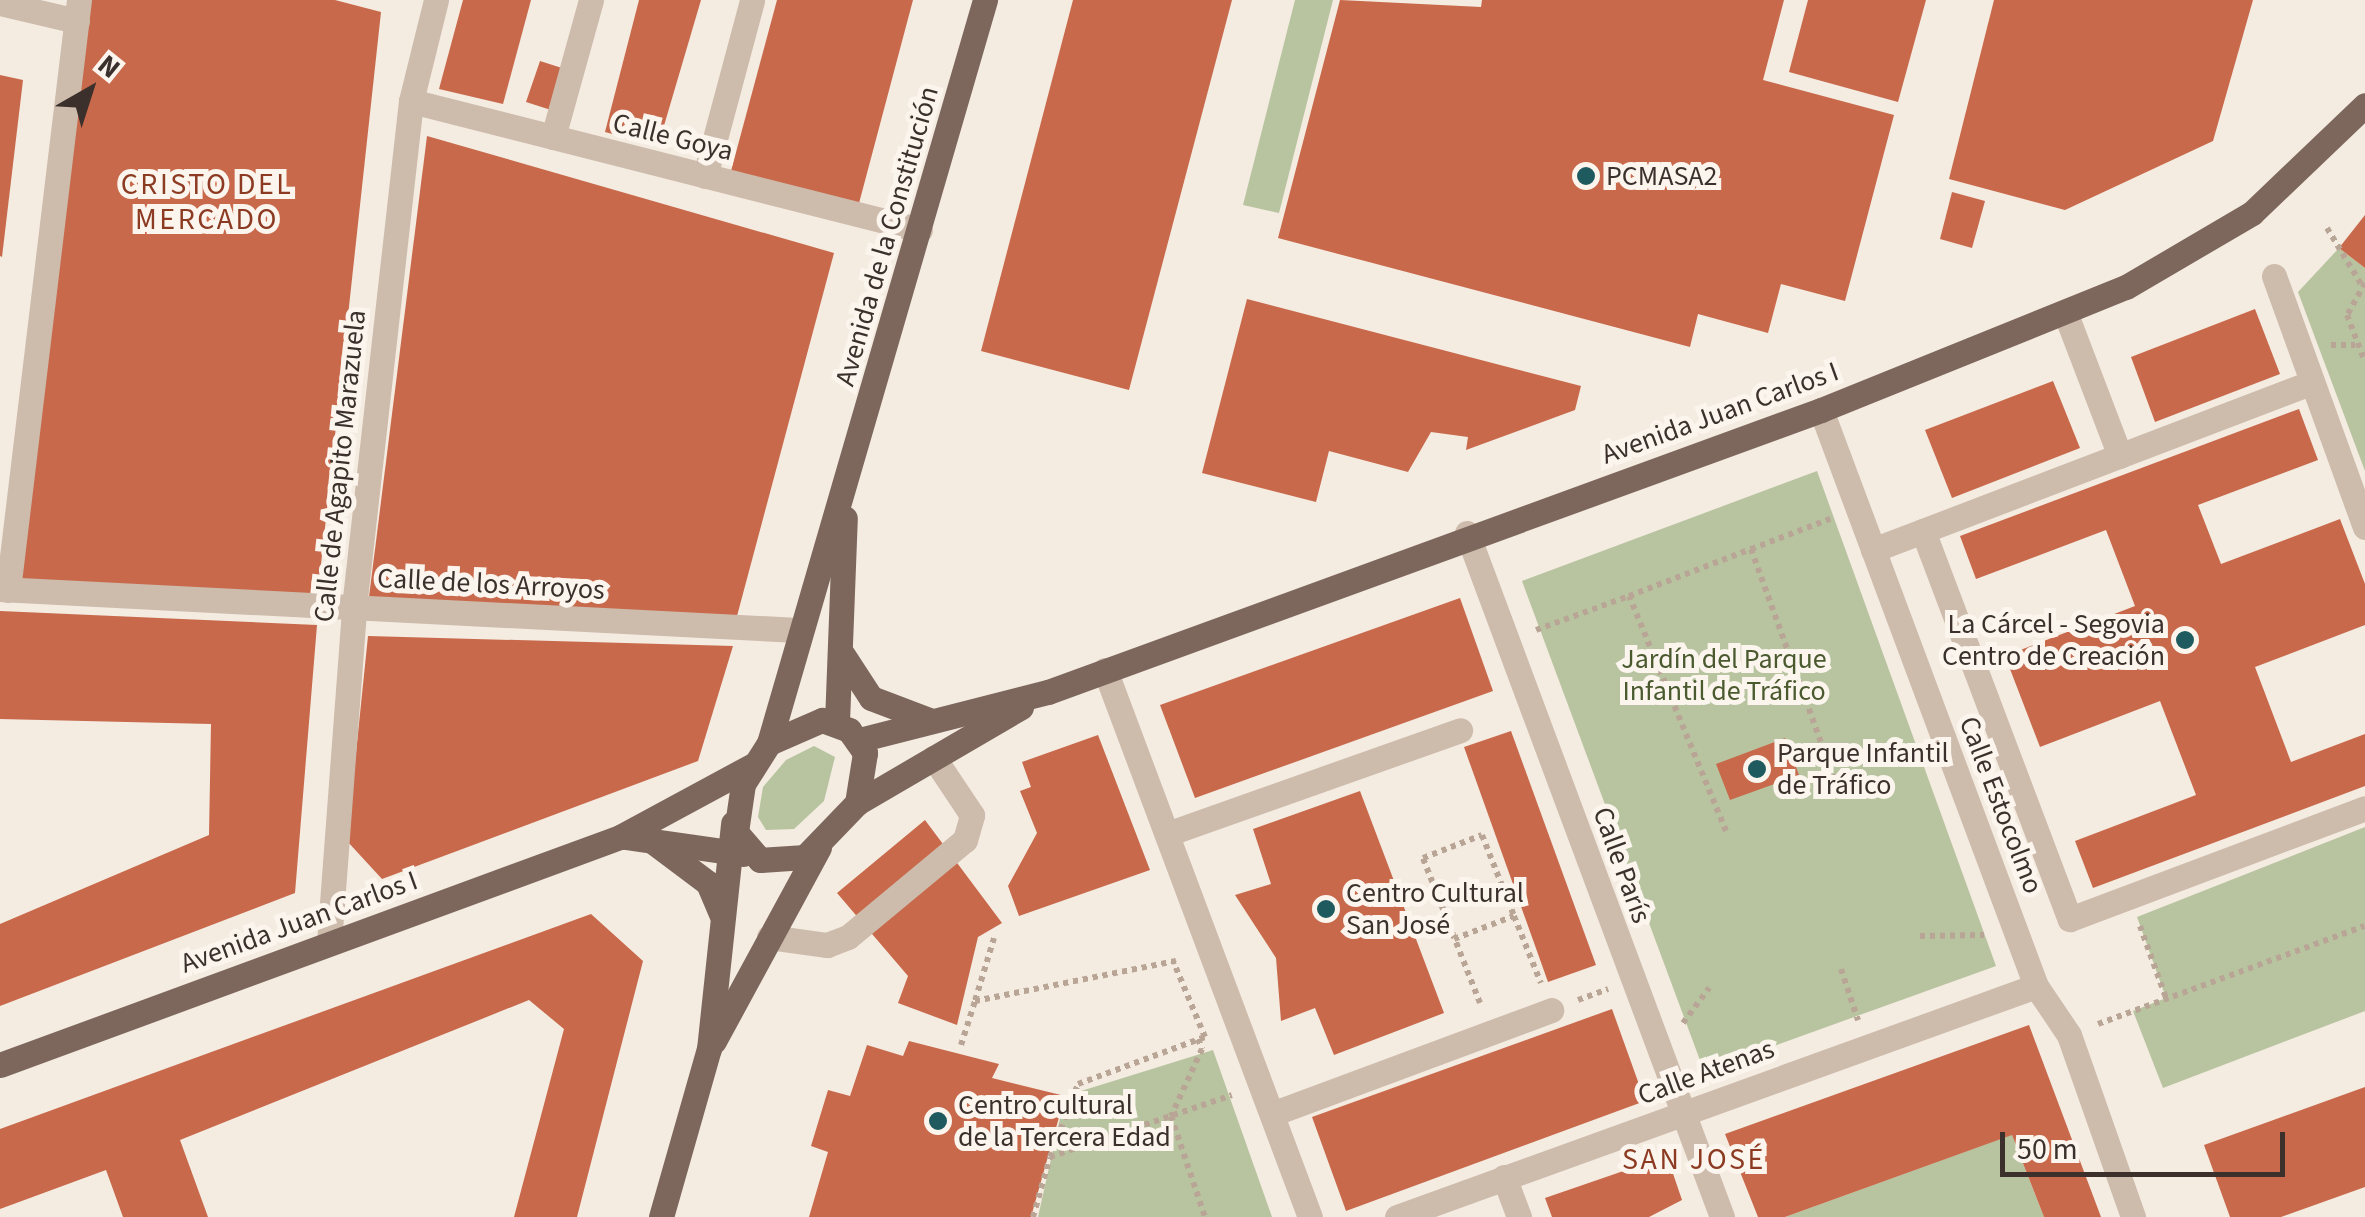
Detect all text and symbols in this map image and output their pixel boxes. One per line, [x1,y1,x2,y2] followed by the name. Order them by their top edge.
[40,40,140,140] north arrow
[89,45,129,88] text: N
[828,82,946,390] street label: Avenida de la Constitución
[609,106,737,168] street label: Calle Goya
[1606,159,1717,193] place label: PCMASA2
[1575,165,1597,187] marker: PCMASA2
[121,167,293,238] district label: CRISTO DEL MERCADO
[307,308,373,624] street label: Calle de Agapito Marazuela
[1597,355,1843,471] street label: Avenida Juan Carlos I
[376,561,606,607] street label: Calle de los Arroyos
[1942,607,2165,673] place label: La Cárcel - Segovia Centro de Creación
[2174,629,2196,651] marker: La Cárcel - Segovia Centro de Creación
[1621,642,1827,708] park label: Jardín del Parque Infantil de Tráfico
[1952,712,2050,898] street label: Calle Estocolmo
[1777,736,1949,802] place label: Parque Infantil de Tráfico
[1746,758,1768,780] marker: Parque Infantil de Tráfico
[1586,802,1658,928] street label: Calle París
[176,864,422,980] street label: Avenida Juan Carlos I
[1346,876,1524,942] place label: Centro Cultural San José
[1315,898,1337,920] marker: Centro Cultural San José
[1633,1032,1779,1112] street label: Calle Atenas
[958,1088,1171,1154] place label: Centro cultural de la Tercera Edad
[927,1110,949,1132] marker: Centro cultural de la Tercera Edad
[2005,1112,2290,1174] scale bar
[2017,1128,2078,1171] text: 50 m
[1622,1142,1766,1178] district label: SAN JOSÉ

